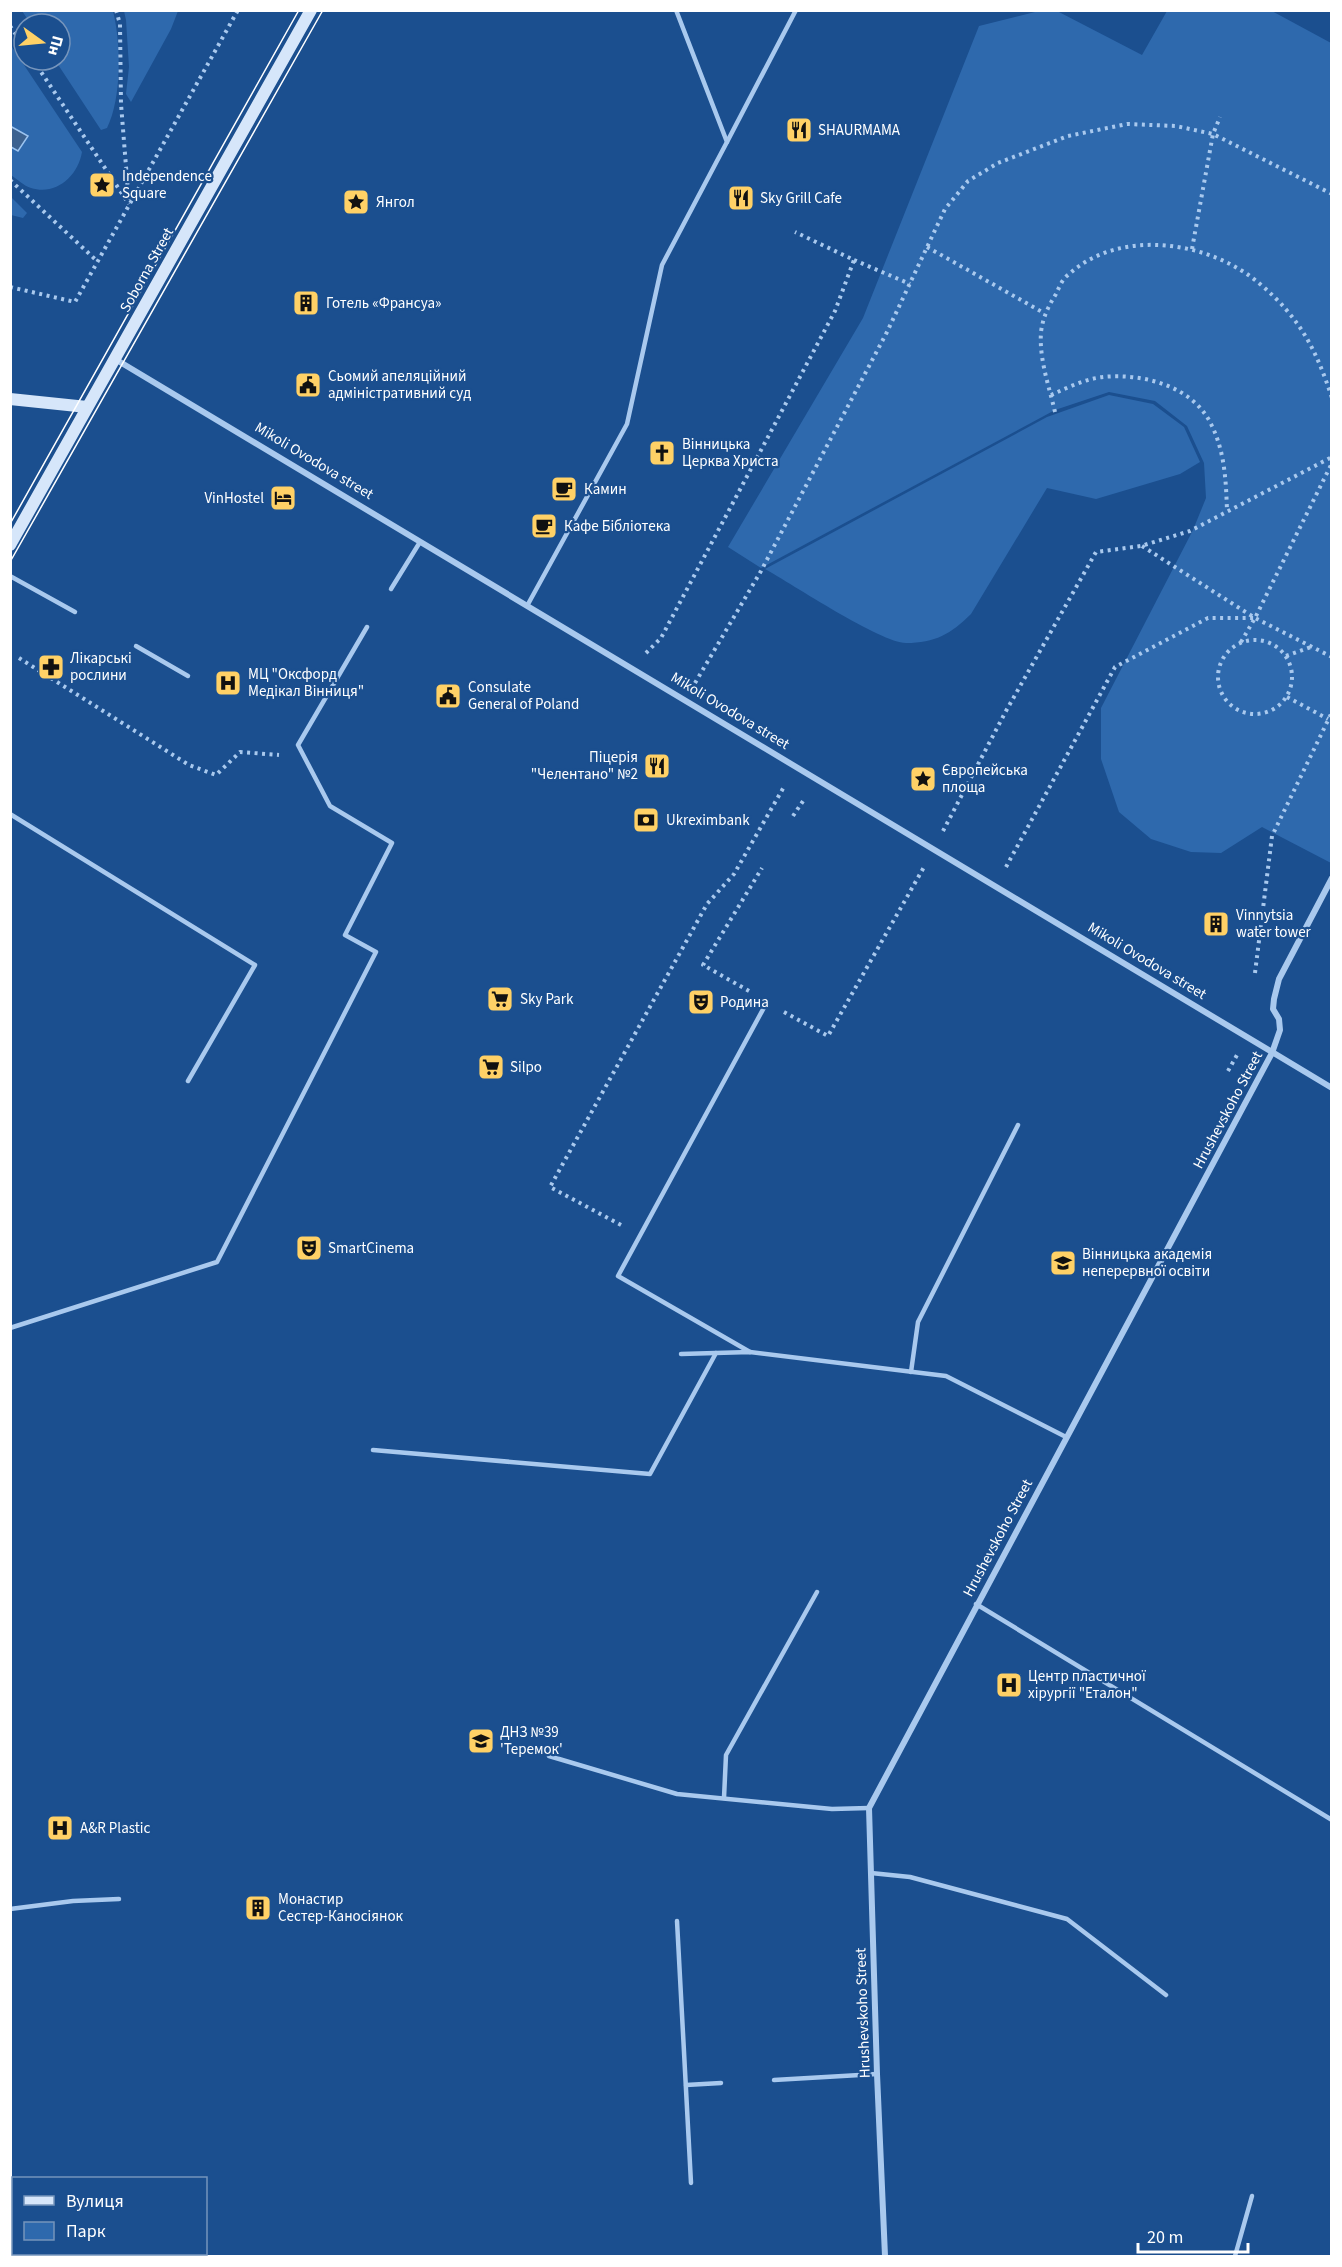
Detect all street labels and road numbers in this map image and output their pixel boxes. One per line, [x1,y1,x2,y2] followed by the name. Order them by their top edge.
[115,224,179,316] street label: Soborna Street
[251,417,377,505] street label: Mikoli Ovodova street
[667,667,793,755] street label: Mikoli Ovodova street
[1084,917,1210,1005] street label: Mikoli Ovodova street
[1188,1047,1268,1173] street label: Hrushevskoho Street
[958,1475,1038,1601] street label: Hrushevskoho Street
[850,1947,876,2079] street label: Hrushevskoho Street

